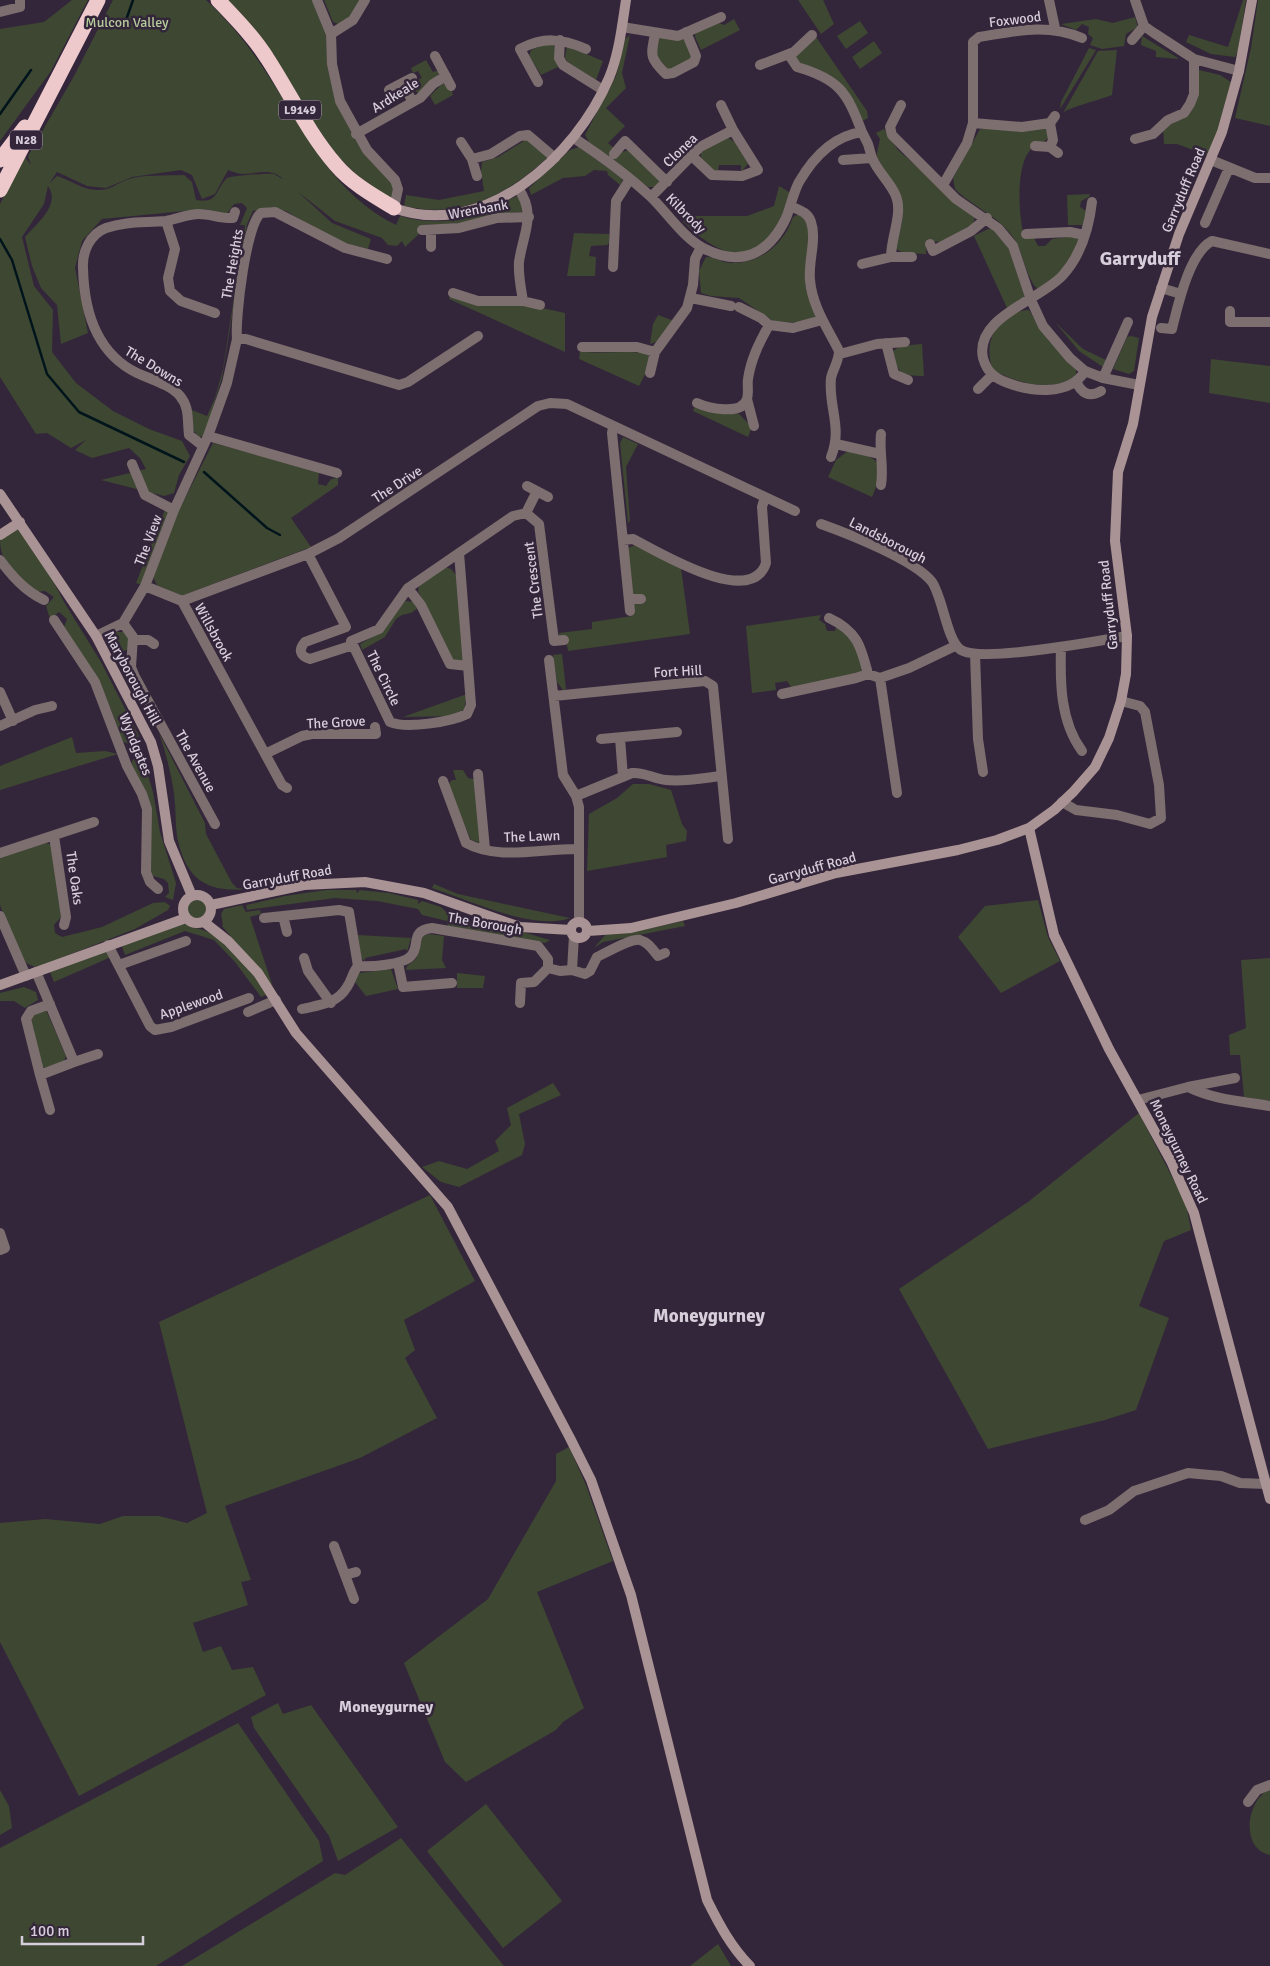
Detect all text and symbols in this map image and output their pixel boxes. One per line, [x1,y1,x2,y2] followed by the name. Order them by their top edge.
[988,8,1042,31] street label: Foxwood
[85,14,169,31] park label: Mulcon Valley
[368,74,422,117] street label: Ardkeale
[279,100,321,120] road number: L9149
[10,130,42,150] road number: N28
[660,130,701,171] street label: Clonea
[1158,145,1209,235] street label: Garryduff Road
[662,190,710,237] street label: Kilbrody
[447,196,509,223] street label: Wrenbank
[218,228,247,300] street label: The Heights
[1100,247,1182,271] district label: Garryduff
[122,342,186,390] street label: The Downs
[369,462,425,507] street label: The Drive
[131,512,166,568] street label: The View
[846,514,929,567] street label: Landsborough
[520,541,547,619] street label: The Crescent
[1095,559,1122,651] street label: Garryduff Road
[191,600,236,664] street label: Willsbrook
[101,628,165,728] street label: Maryborough Hill
[363,648,404,709] street label: The Circle
[653,662,703,681] street label: Fort Hill
[115,711,156,778] street label: Wyndgates
[306,712,366,733] street label: The Grove
[172,727,220,795] street label: The Avenue
[504,827,561,846] street label: The Lawn
[766,849,858,888] street label: Garryduff Road
[62,850,87,906] street label: The Oaks
[241,861,333,894] street label: Garryduff Road
[446,909,523,938] street label: The Borough
[157,986,225,1023] street label: Applewood
[1146,1096,1211,1206] street label: Moneygurney Road
[653,1304,766,1328] district label: Moneygurney
[339,1697,433,1717] district label: Moneygurney
[22,1914,144,1946] scale bar
[30,1922,70,1940] text: 100 m

